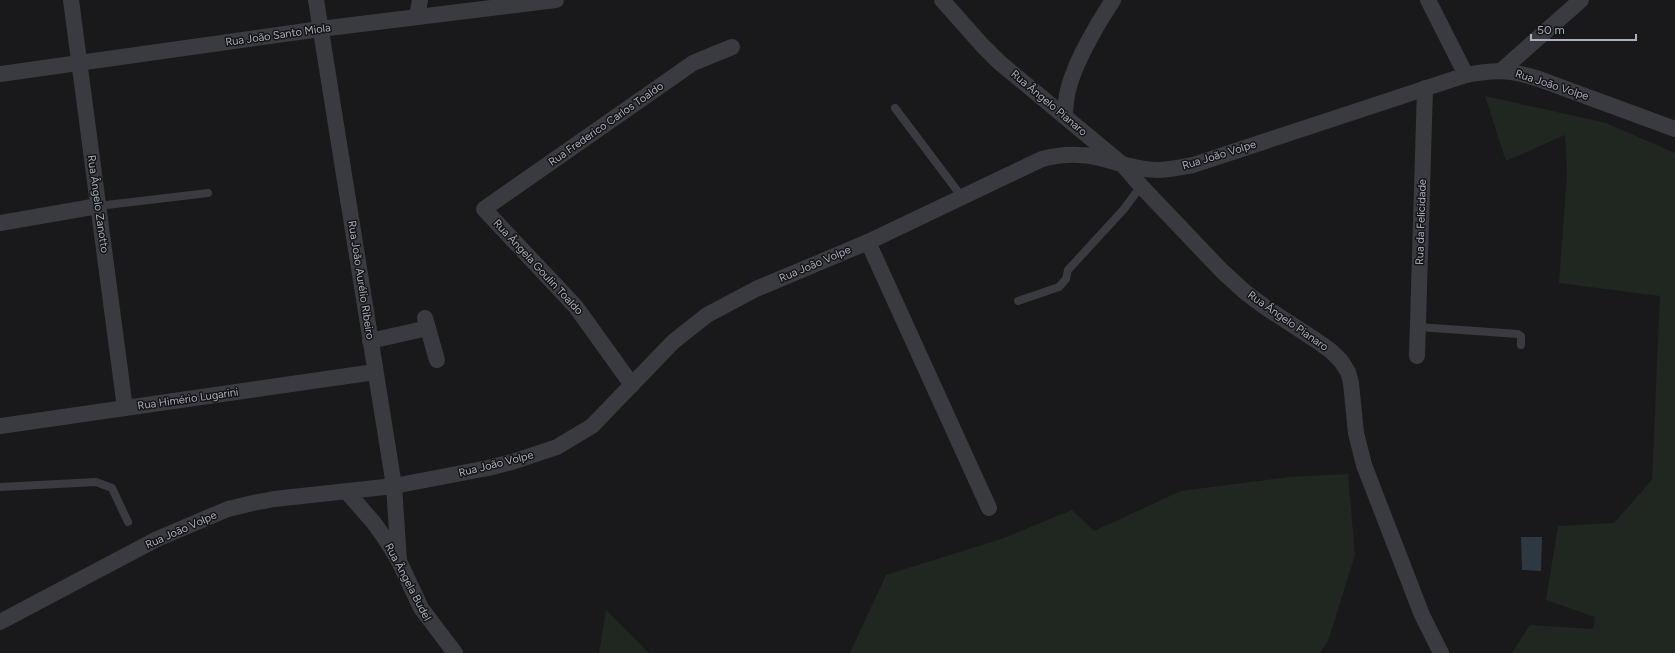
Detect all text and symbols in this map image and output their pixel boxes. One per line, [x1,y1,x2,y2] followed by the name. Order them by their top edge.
[1531,16,1636,42] scale bar
[225,21,331,49] street label: Rua João Santo Miola
[1537,23,1565,37] text: 50 m
[1008,67,1090,139] street label: Rua Ângelo Pianaro
[1514,67,1590,103] street label: Rua João Volpe
[546,79,666,169] street label: Rua Frederico Carlos Toaldo
[1180,138,1258,172] street label: Rua João Volpe
[85,154,112,254] street label: Rua Ângelo Zanotto
[1413,179,1429,265] street label: Rua da Felicidade
[490,216,586,317] street label: Rua Ângela Goulin Toaldo
[345,220,377,340] street label: Rua João Aurélio Ribeiro
[777,243,853,285] street label: Rua João Volpe
[1245,288,1331,354] street label: Rua Ângelo Pianaro
[137,385,239,413] street label: Rua Himério Lugarini
[457,448,535,480] street label: Rua João Volpe
[143,508,219,552] street label: Rua João Volpe
[382,541,435,623] street label: Rua Ângela Budel

